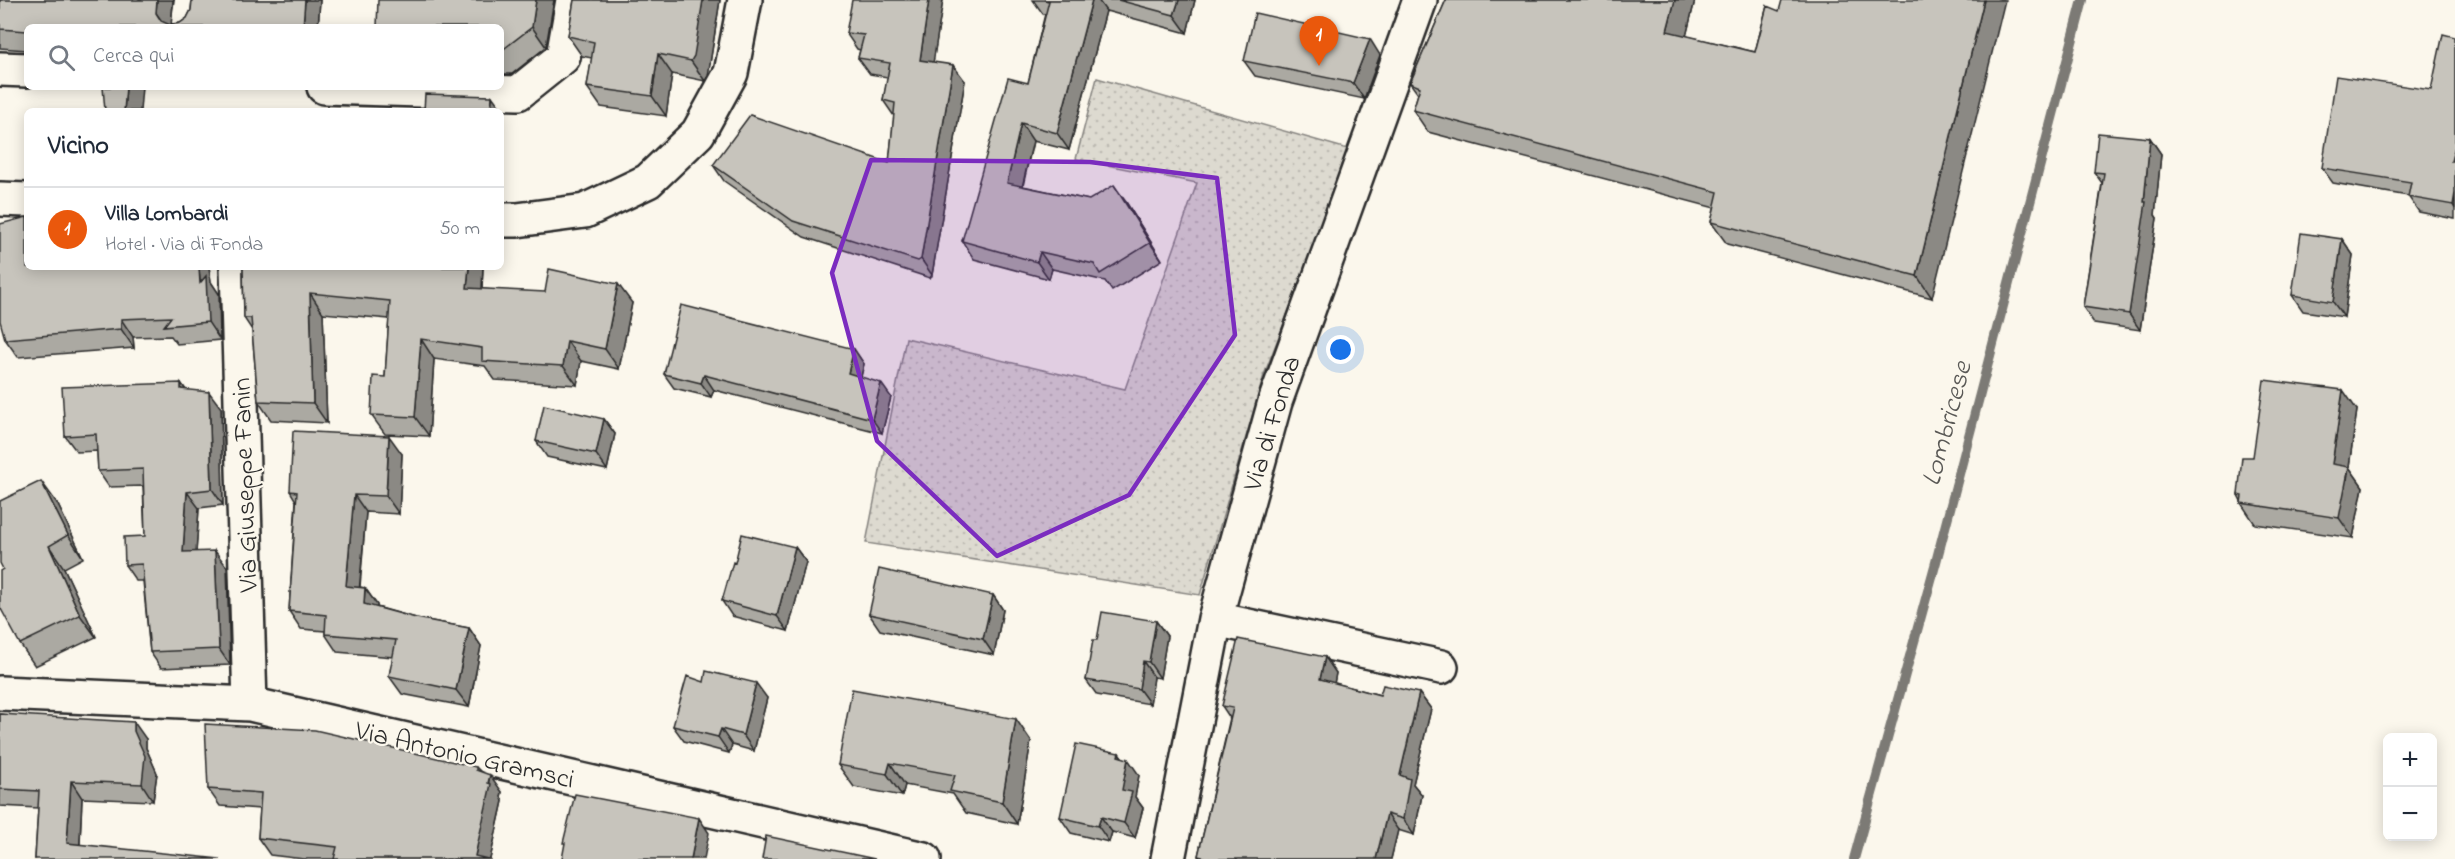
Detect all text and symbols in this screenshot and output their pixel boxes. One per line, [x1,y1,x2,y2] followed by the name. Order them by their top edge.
[1300,16,1338,66] pin: 1
[24,24,504,90] search box
[45,41,78,74] icon: search
[93,41,175,73] text: Cerca qui
[48,128,109,166] text: Vicino
[105,199,228,231] text: Villa Lombardi
[64,215,71,244] text: 1
[439,215,480,244] text: 50 m
[105,231,263,260] text: Hotel · Via di Fonda
[1326,335,1355,364] your location
[1234,351,1312,497] street label: Via di Fonda
[1912,356,1985,491] water label: Lombricese
[223,377,270,594] street label: Via Giuseppe Fanin
[350,712,578,801] street label: Via Antonio Gramsci
[2383,733,2437,841] map controls
[2383,733,2437,787] button: +
[2383,787,2437,841] button: −

